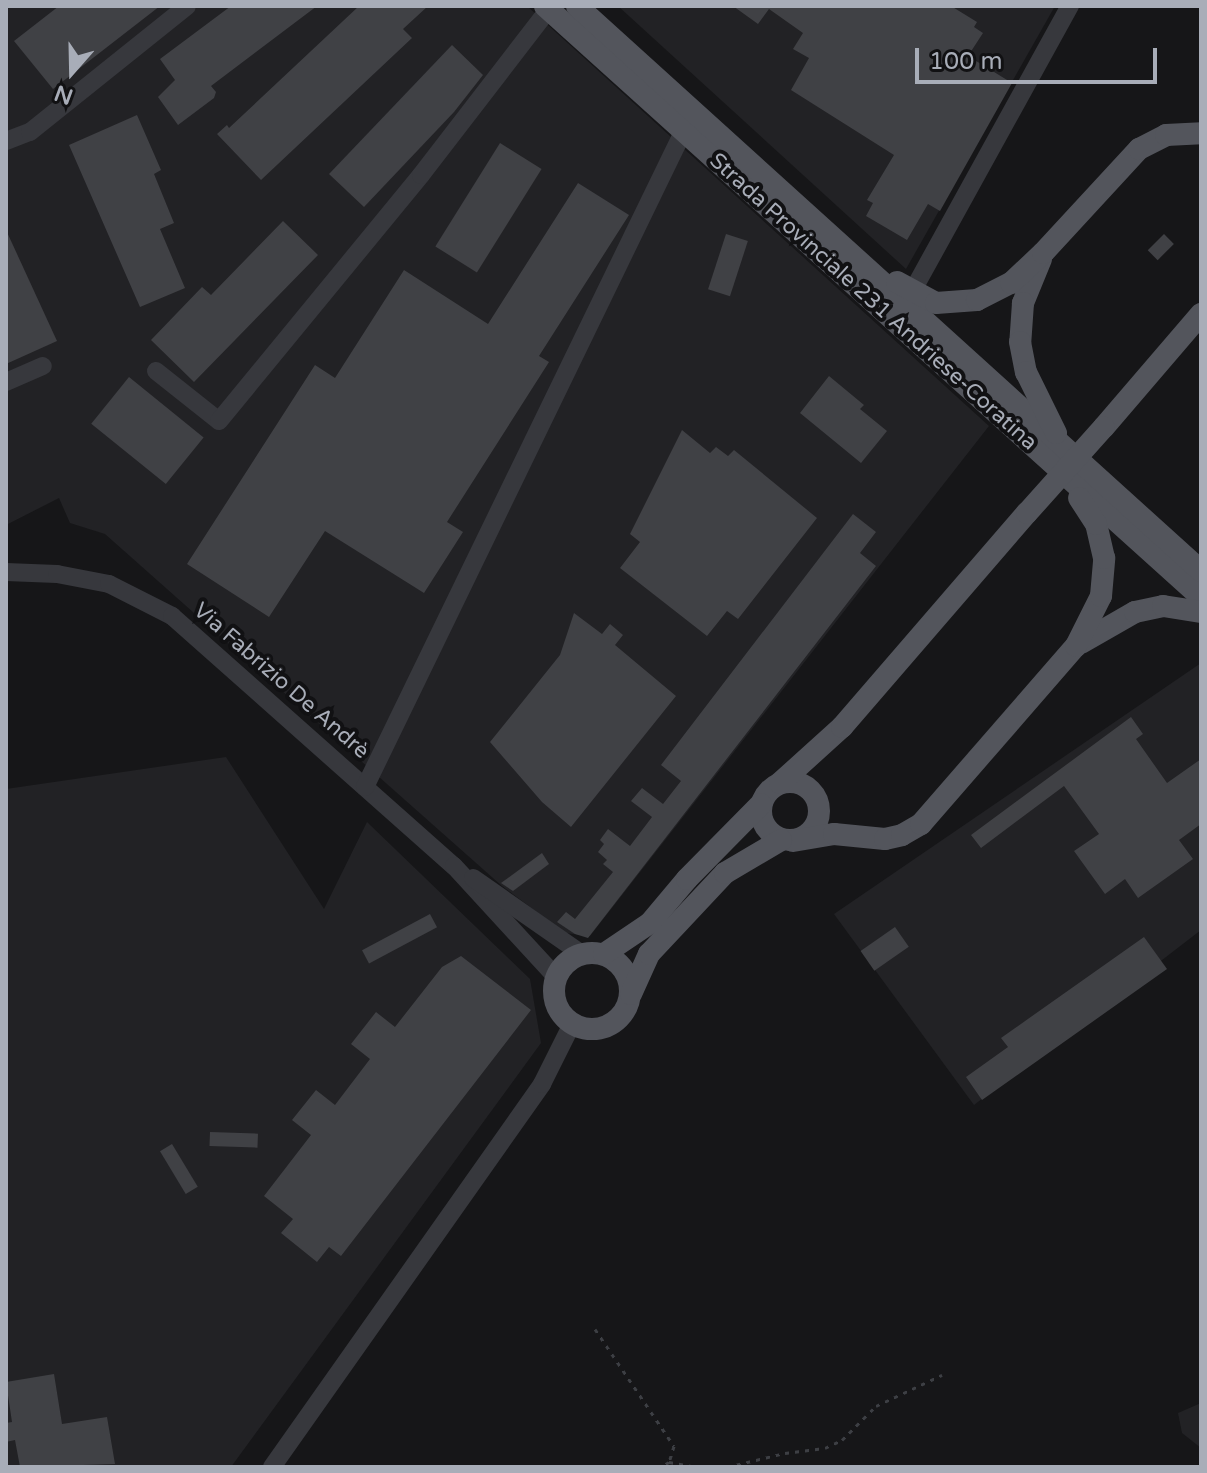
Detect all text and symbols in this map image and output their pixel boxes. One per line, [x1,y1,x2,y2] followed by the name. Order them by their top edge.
[32,32,112,112] north arrow
[919,32,1161,82] scale bar
[929,47,1003,76] text: 100 m
[51,79,77,110] text: N
[704,148,1042,456] street label: Strada Provinciale 231 Andriese-Coratina
[188,597,374,765] street label: Via Fabrizio De Andrè

